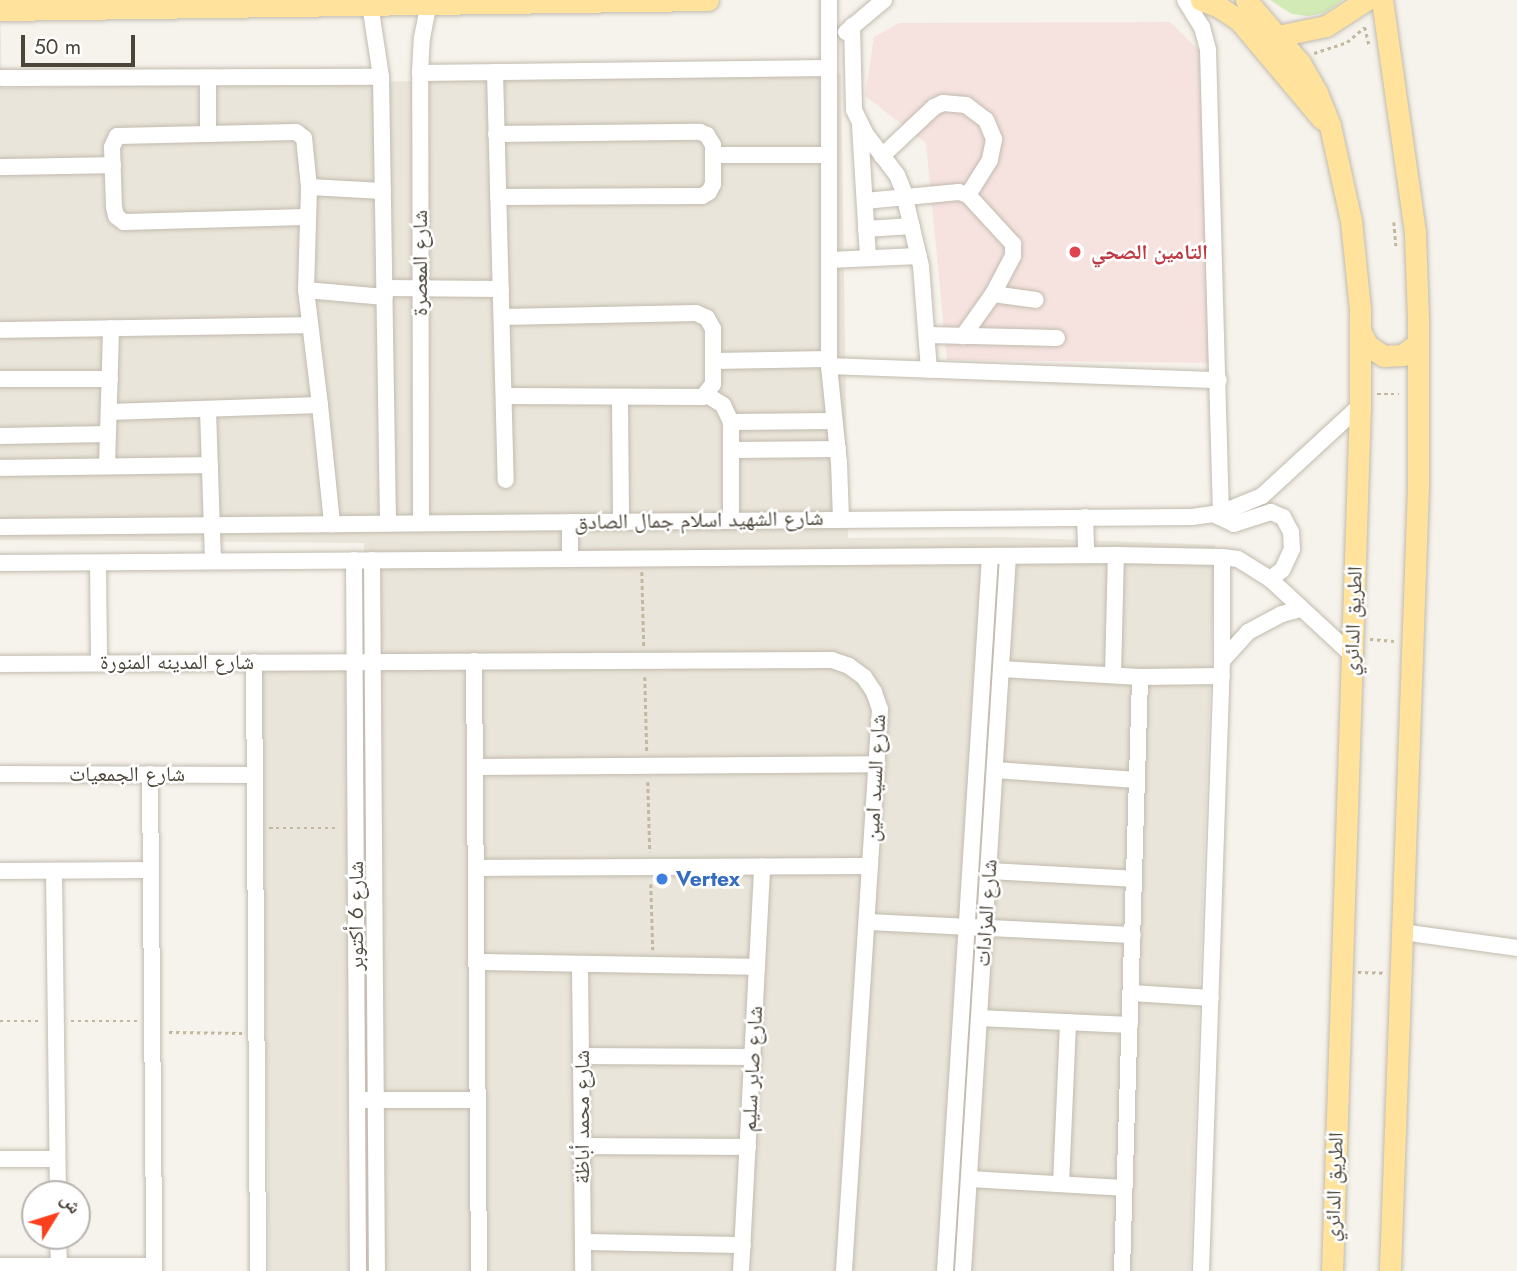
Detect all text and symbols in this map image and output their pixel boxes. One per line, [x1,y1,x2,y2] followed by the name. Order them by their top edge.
[24,21,138,65] scale bar
[34,32,81,62] text: 50 m
[407,210,433,316] street label: شارع المعصرة
[1091,239,1208,265] place label: التامين الصحي
[1065,242,1085,262] marker: التامين الصحي
[574,505,824,535] street label: شارع الشهيد اسلام جمال الصادق
[1338,566,1368,676] street label: الطريق الدائري
[100,649,254,675] street label: شارع المدينه المنورة
[859,714,891,842] street label: شارع السيد امين
[69,761,185,787] street label: شارع الجمعيات
[970,858,1002,968] street label: شارع المزادات
[343,861,369,971] street label: شارع 6 أكتوبر
[676,866,740,892] place label: Vertex
[654,871,670,887] marker: Vertex
[736,1005,768,1133] street label: شارع صابر سليم
[569,1050,595,1184] street label: شارع محمد أباظة
[1319,1132,1349,1242] street label: الطريق الدائري
[21,1180,91,1250] north arrow
[55,1187,88,1219] text: ش

